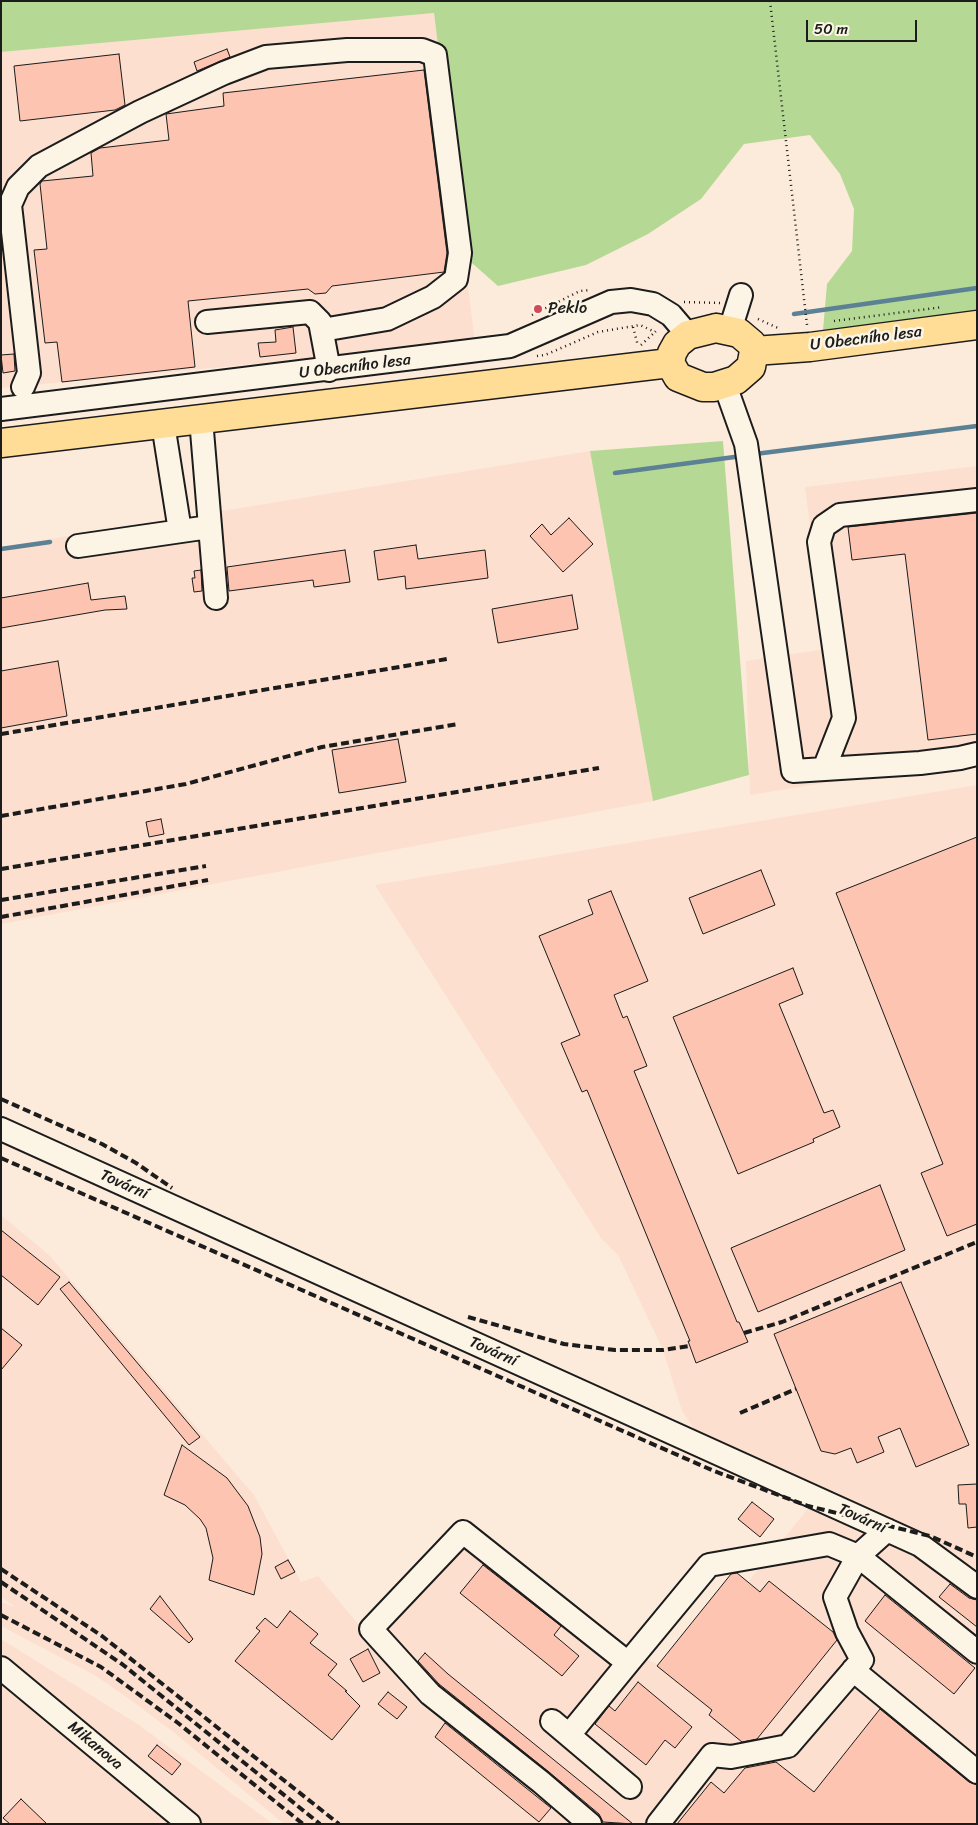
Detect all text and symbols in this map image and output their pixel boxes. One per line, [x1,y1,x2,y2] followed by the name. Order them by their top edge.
[808,10,919,42] scale bar
[814,16,848,42] text: 50 m
[548,299,587,319] place label: Peklo
[532,303,544,315] marker: Peklo
[809,323,923,355] street label: U Obecního lesa
[298,351,412,383] street label: U Obecního lesa
[97,1166,151,1204] street label: Tovární
[466,1333,520,1371] street label: Tovární
[835,1500,889,1538] street label: Tovární
[64,1717,126,1775] street label: Mikanova

